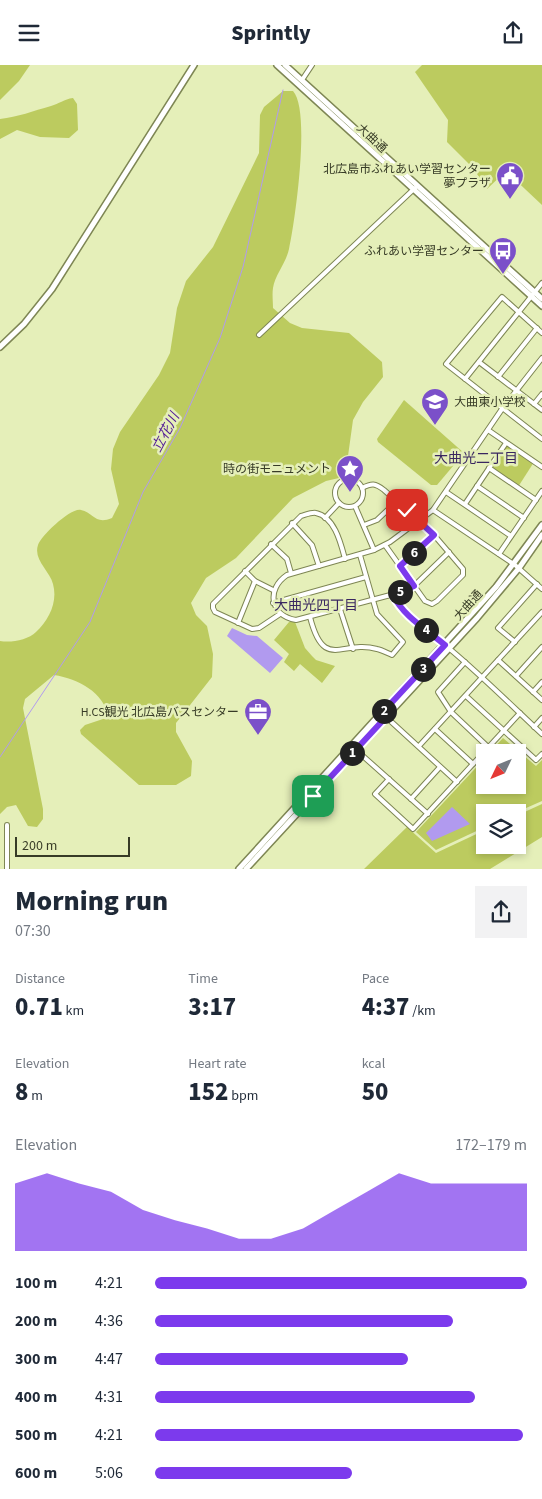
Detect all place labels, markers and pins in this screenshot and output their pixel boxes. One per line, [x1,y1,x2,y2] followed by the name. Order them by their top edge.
[323,161,491,192] place label: 北広島市ふれあい学習センター 夢プラザ
[495,161,525,200] public building icon: 北広島市ふれあい学習センター 夢プラザ
[488,236,518,275] bus stop icon: ふれあい学習センター
[364,243,484,260] place label: ふれあい学習センター
[420,387,450,426] school or university icon: 大曲東小学校
[454,394,526,411] place label: 大曲東小学校
[335,454,365,493] place icon: 時の街モニュメント
[223,461,331,478] place label: 時の街モニュメント
[386,489,428,531] pin
[402,541,426,565] pin: 6
[388,579,412,605] pin: 5
[414,617,438,643] pin: 4
[410,657,436,681] pin: 3
[243,697,273,736] office icon: H.CS観光 北広島バスセンター
[372,699,396,723] pin: 2
[81,704,239,721] place label: H.CS観光 北広島バスセンター
[340,741,364,765] pin: 1
[292,775,334,817] pin

